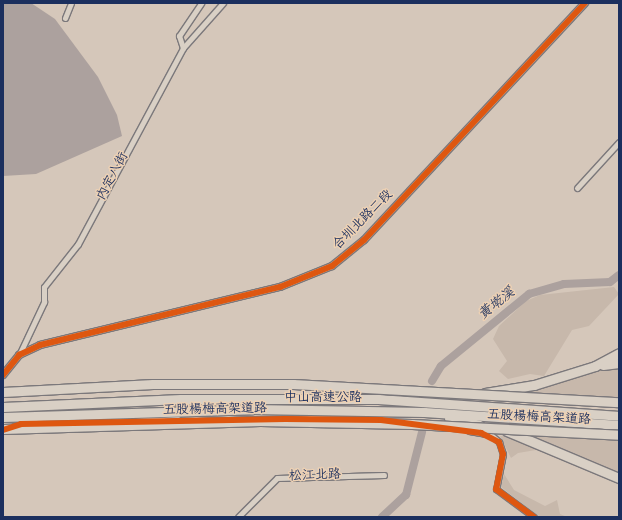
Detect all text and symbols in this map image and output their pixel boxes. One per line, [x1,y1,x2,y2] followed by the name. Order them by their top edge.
[95,150,133,204] street label: 內定八街
[331,188,397,254] street label: 合圳北路二段
[475,284,519,324] water label: 黃墘溪
[284,391,362,407] street label: 中山高速公路
[163,402,267,420] street label: 五股楊梅高架道路
[487,408,591,430] street label: 五股楊梅高架道路
[289,468,341,486] street label: 松江北路

